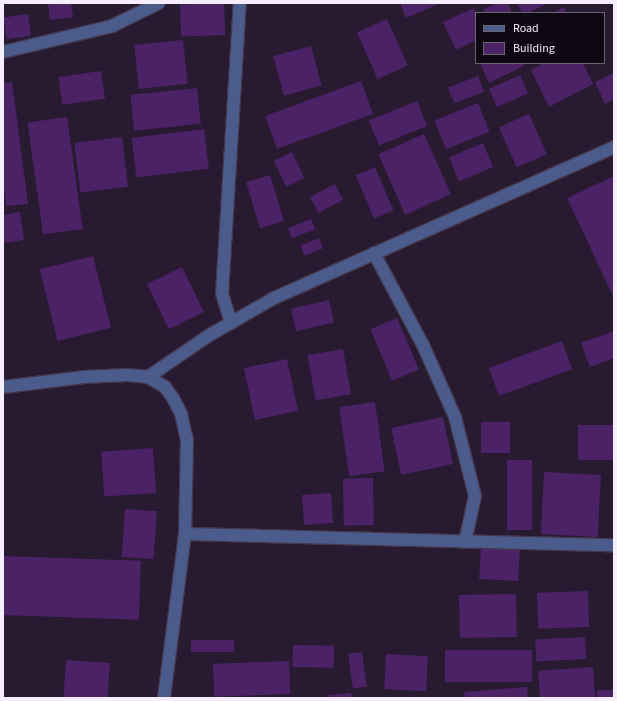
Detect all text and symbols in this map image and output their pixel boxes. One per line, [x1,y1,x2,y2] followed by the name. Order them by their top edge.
[475,12,605,64] legend
[513,20,539,37] text: Road
[513,40,555,57] text: Building

